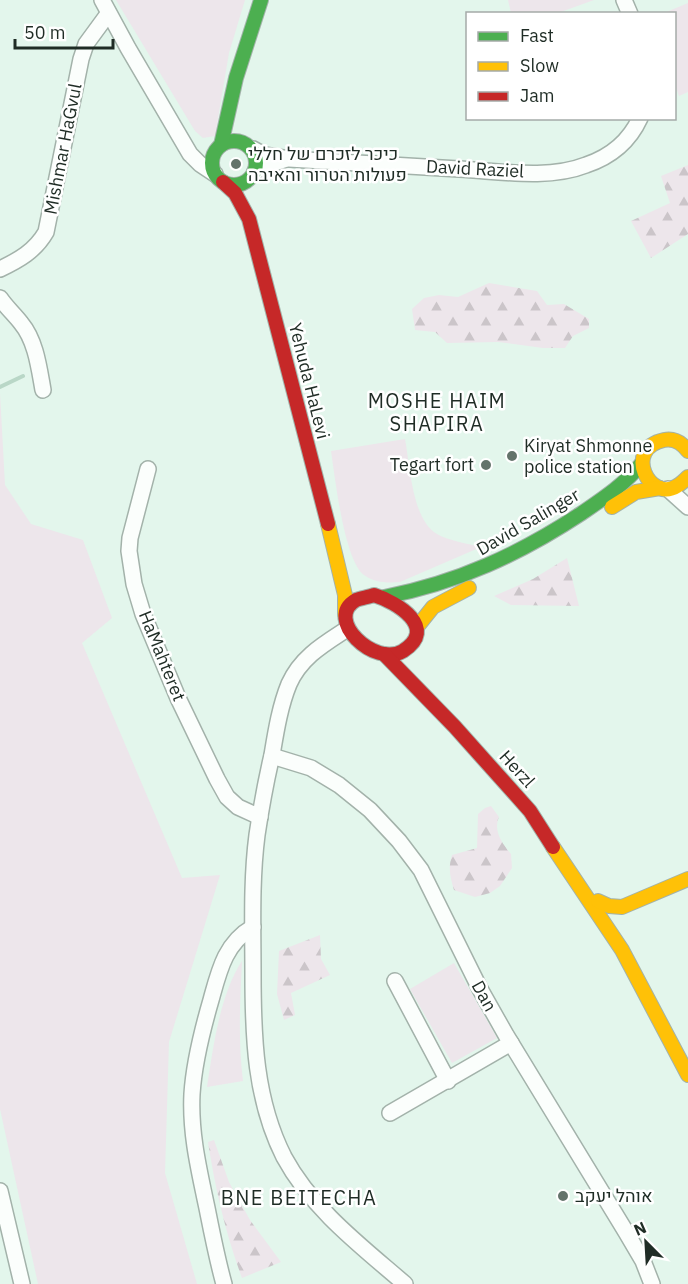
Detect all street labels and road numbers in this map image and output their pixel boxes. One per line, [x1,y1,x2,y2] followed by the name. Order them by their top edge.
[39,81,87,216] street label: Mishmar HaGvul
[425,154,525,183] street label: David Raziel
[284,321,335,441] street label: Yehuda HaLevi
[472,483,584,560] street label: David Salinger
[134,607,191,704] street label: HaMahteret
[495,745,540,792] street label: Herzl
[467,976,502,1015] street label: Dan

